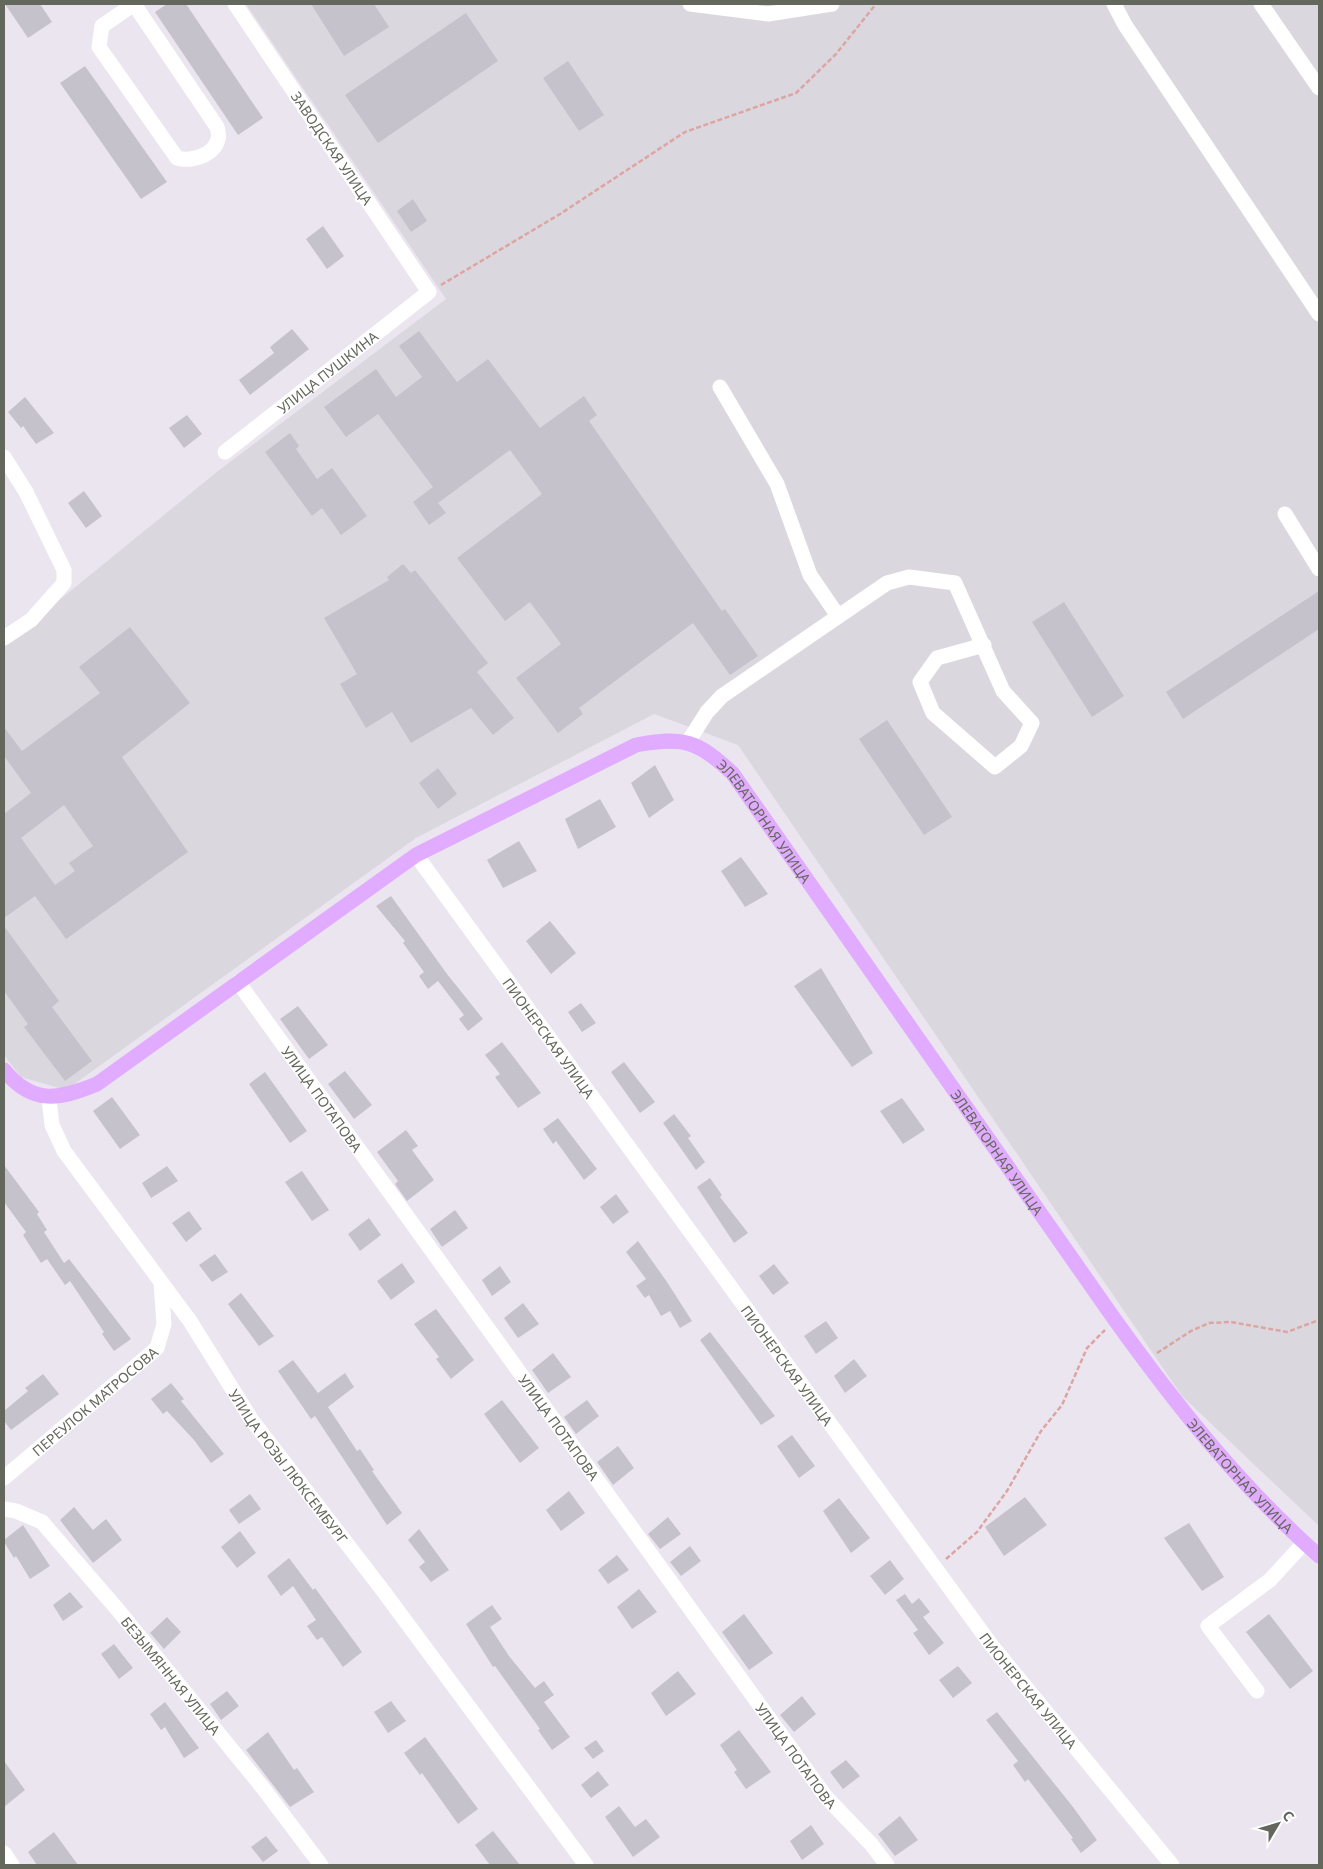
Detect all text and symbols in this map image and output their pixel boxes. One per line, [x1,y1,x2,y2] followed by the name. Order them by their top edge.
[287,88,377,209] street label: ЗАВОДСКАЯ УЛИЦА
[273,326,382,417] street label: УЛИЦА ПУШКИНА
[713,754,816,887] street label: ЭЛЕВАТОРНАЯ УЛИЦА
[499,974,599,1102] street label: ПИОНЕРСКАЯ УЛИЦА
[278,1042,367,1156] street label: УЛИЦА ПОТАПОВА
[947,1085,1048,1219] street label: ЭЛЕВАТОРНАЯ УЛИЦА
[737,1301,838,1429] street label: ПИОНЕРСКАЯ УЛИЦА
[28,1342,162,1460] street label: ПЕРЕУЛОК МАТРОСОВА
[515,1371,604,1484] street label: УЛИЦА ПОТАПОВА
[225,1385,352,1547] street label: УЛИЦА РОЗЫ ЛЮКСЕМБУРГ
[1183,1414,1298,1537] street label: ЭЛЕВАТОРНАЯ УЛИЦА
[117,1612,225,1739] street label: БЕЗЫМЯННАЯ УЛИЦА
[976,1628,1082,1752] street label: ПИОНЕРСКАЯ УЛИЦА
[752,1699,841,1812] street label: УЛИЦА ПОТАПОВА
[1253,1799,1303,1849] north arrow
[1278,1806,1299,1825] text: С

